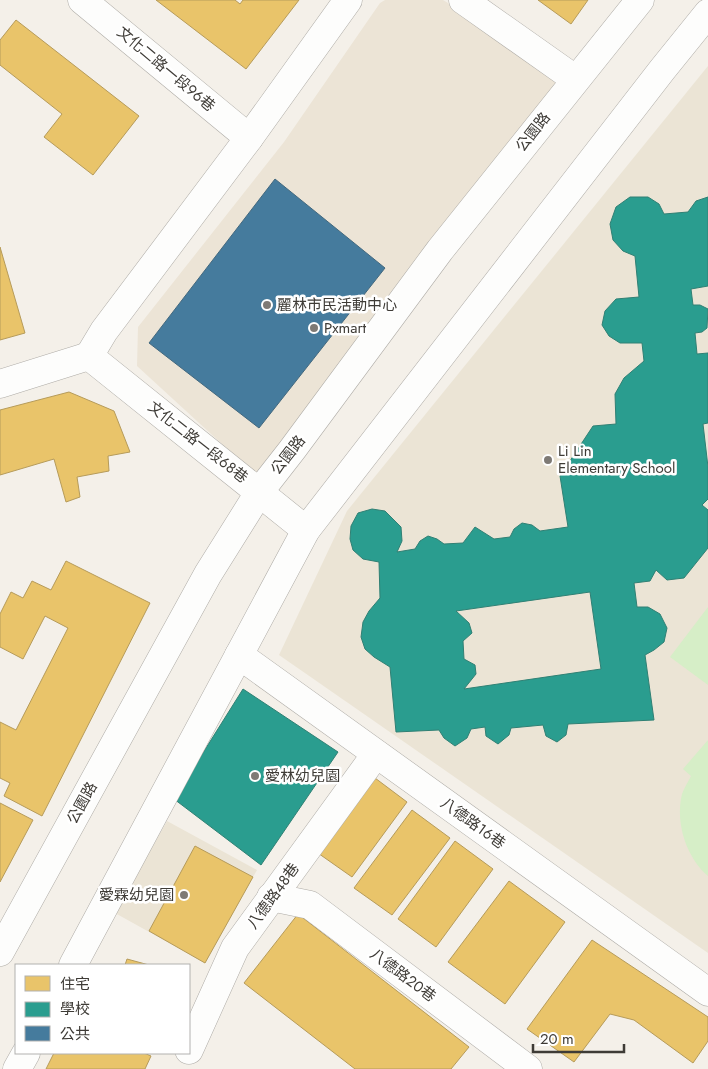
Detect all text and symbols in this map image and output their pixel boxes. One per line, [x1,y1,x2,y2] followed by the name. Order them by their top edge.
[112,21,220,117] street label: 文化二路一段96巷
[510,107,556,157] street label: 公園路
[277,294,397,316] place label: 麗林市民活動中心
[261,299,273,311] marker: 麗林市民活動中心
[324,317,367,339] place label: Pxmart
[308,322,320,334] marker: Pxmart
[143,396,253,488] street label: 文化二路一段68巷
[265,430,311,480] street label: 公園路
[558,440,675,479] place label: Li Lin Elementary School
[542,454,554,466] marker: Li Lin Elementary School
[265,765,340,787] place label: 愛林幼兒園
[249,770,261,782] marker: 愛林幼兒園
[61,778,103,828] street label: 公園路
[436,792,510,854] street label: 八德路16巷
[241,858,305,934] street label: 八德路48巷
[99,884,174,906] place label: 愛霖幼兒園
[178,889,190,901] marker: 愛霖幼兒園
[365,943,441,1007] street label: 八德路20巷
[15,964,190,1054] legend
[60,973,90,995] text: 住宅
[60,998,90,1020] text: 學校
[533,1022,624,1054] scale bar
[60,1023,90,1045] text: 公共
[540,1028,574,1050] text: 20 m

